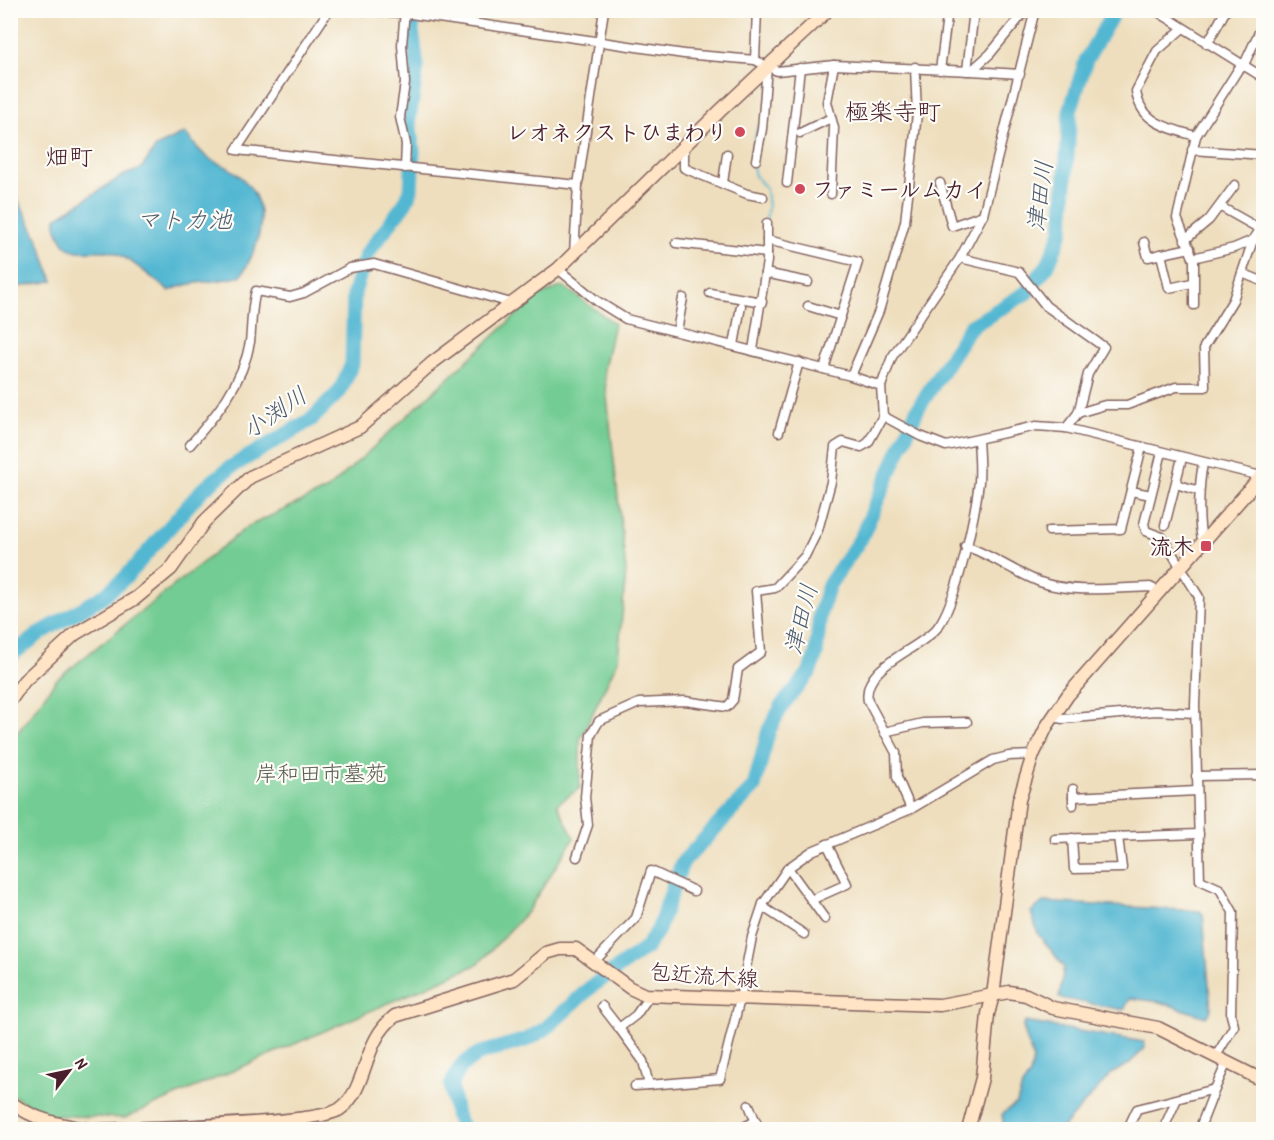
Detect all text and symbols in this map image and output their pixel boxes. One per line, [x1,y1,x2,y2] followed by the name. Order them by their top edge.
[845,95,941,127] district label: 極楽寺町
[506,117,728,147] place label: レオネクストひまわり
[733,125,747,139] marker: レオネクストひまわり
[45,140,93,172] district label: 畑町
[1019,158,1059,234] water label: 津田川
[812,174,987,204] place label: ファミールムカイ
[793,182,807,196] marker: ファミールムカイ
[136,203,233,235] water label: マトカ池
[235,379,313,445] water label: 小渕川
[1150,531,1194,561] place label: 流木
[1199,539,1213,553] marker: 流木
[776,580,824,658] water label: 津田川
[255,758,387,788] park label: 岸和田市墓苑
[648,956,760,994] street label: 包近流木線
[39,1041,99,1101] north arrow
[70,1054,94,1073] text: N

